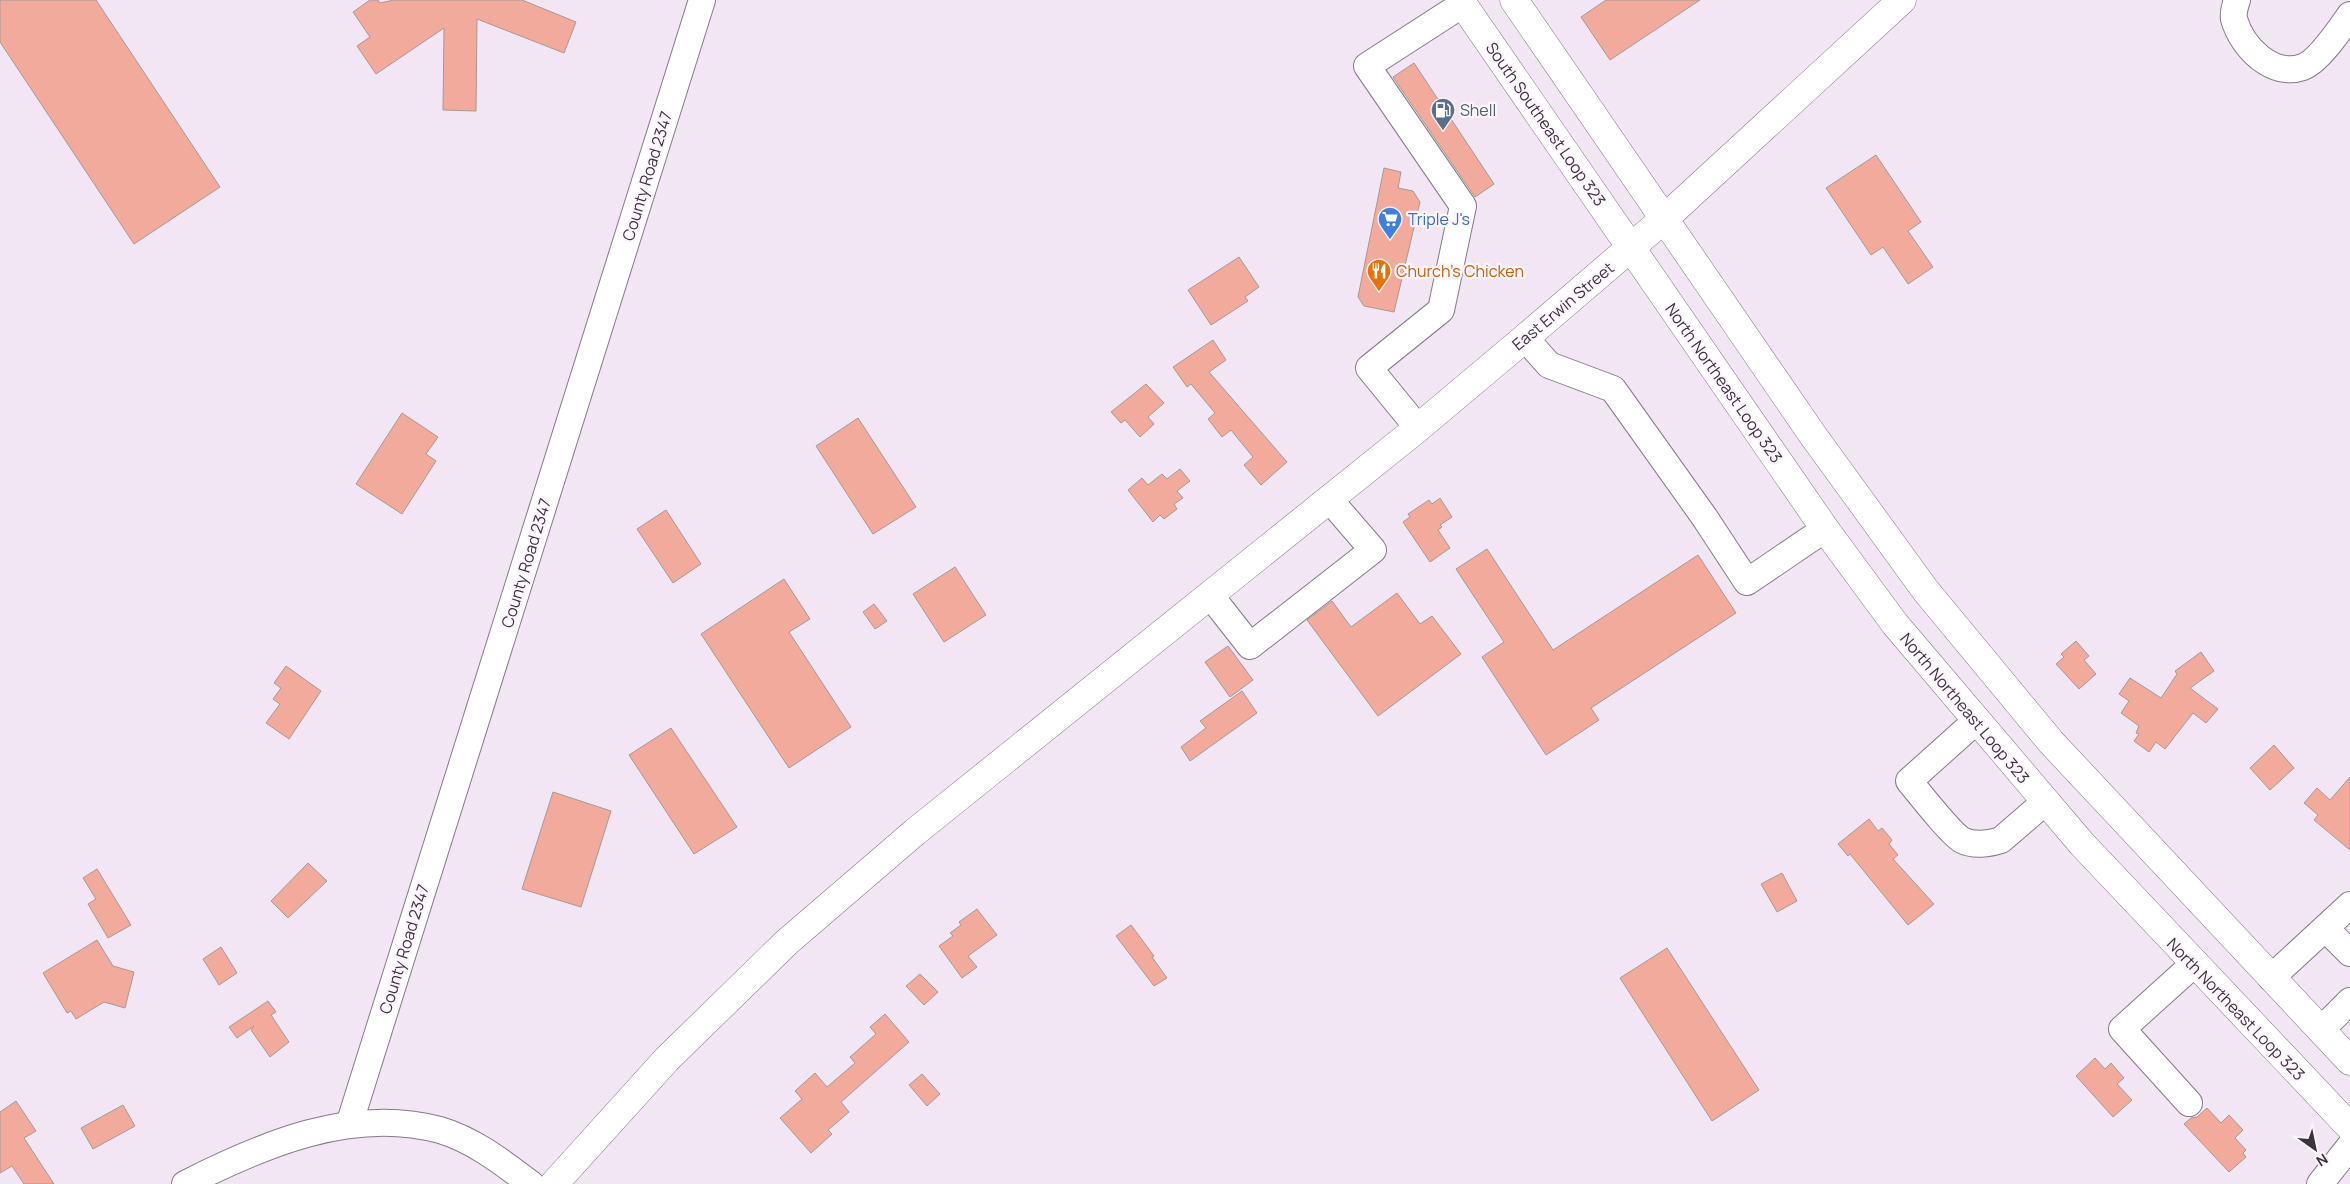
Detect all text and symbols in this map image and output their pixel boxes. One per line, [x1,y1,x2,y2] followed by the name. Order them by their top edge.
[1481,38,1611,210] street label: South Southeast Loop 323
[1430,97,1456,131] fuel station icon: Shell
[1460,99,1496,121] place label: Shell
[617,109,677,243] street label: County Road 2347
[1377,206,1403,240] supermarket icon: Triple J's
[1408,208,1470,230] place label: Triple J's
[1507,257,1619,355] street label: East Erwin Street
[1366,258,1392,292] restaurant icon: Church's Chicken
[1396,260,1524,282] place label: Church's Chicken
[1660,299,1788,467] street label: North Northeast Loop 323
[496,496,556,630] street label: County Road 2347
[1895,628,2035,788] street label: North Northeast Loop 323
[374,882,434,1016] street label: County Road 2347
[2162,933,2310,1085] street label: North Northeast Loop 323
[2290,1124,2340,1174] north arrow
[2313,1150,2332,1171] text: N

